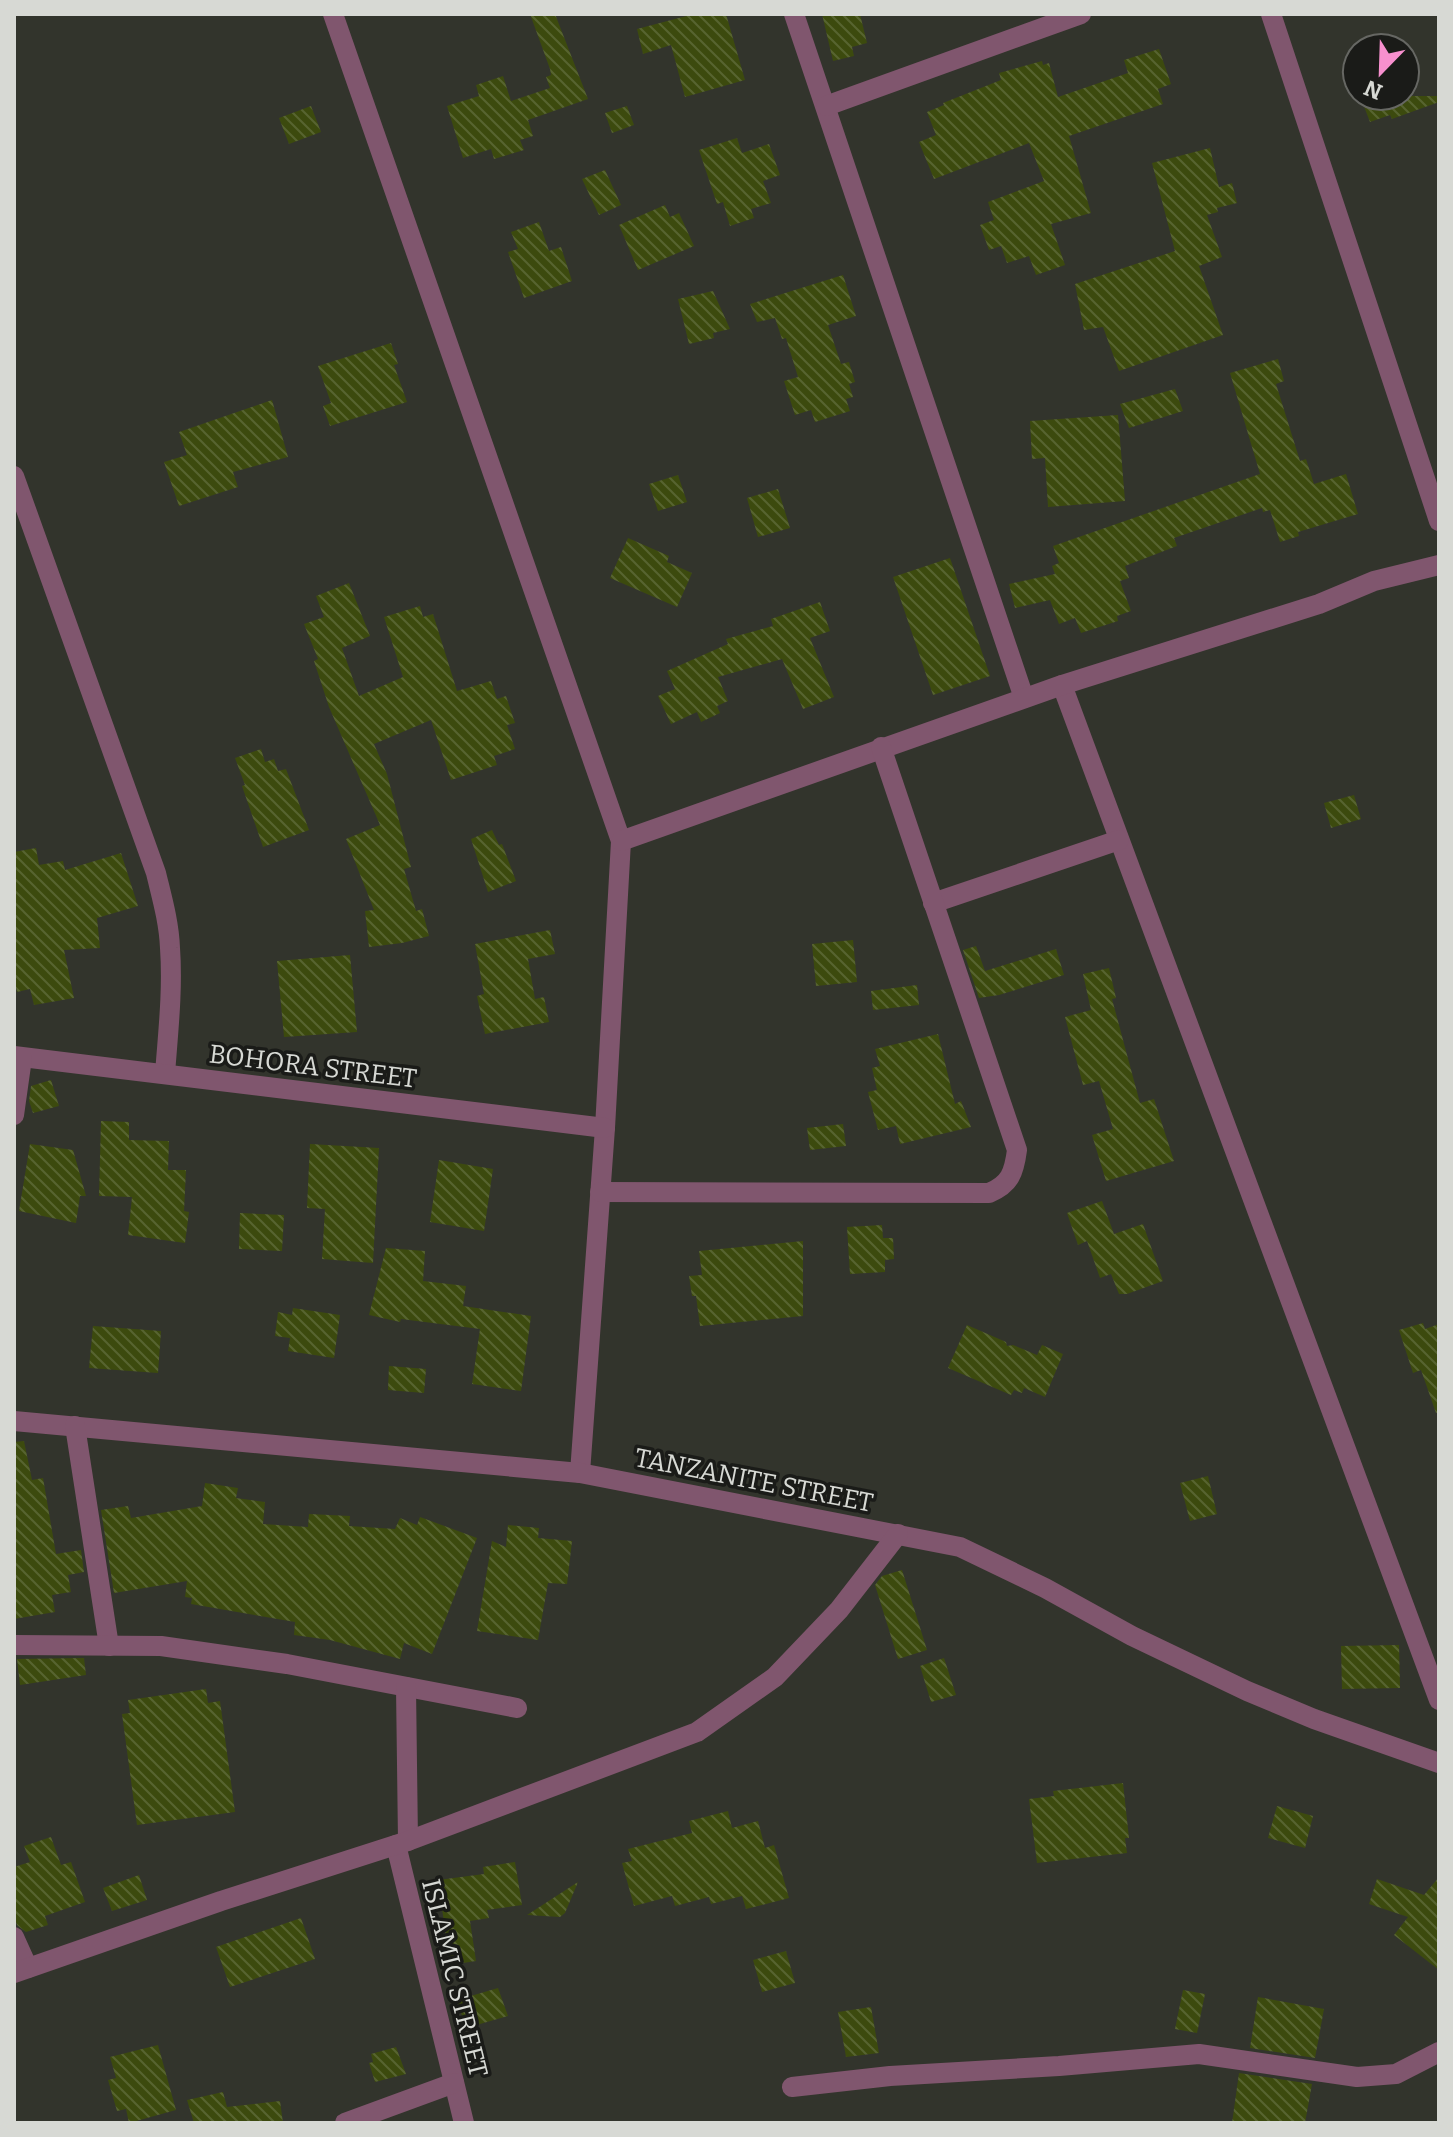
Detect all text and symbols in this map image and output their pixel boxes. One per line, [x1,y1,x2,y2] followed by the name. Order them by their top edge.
[1341,32,1421,112] north arrow
[1360,74,1386,106] text: N
[207,1038,419,1095] street label: BOHORA STREET
[632,1442,876,1519] street label: TANZANITE STREET
[415,1876,494,2080] street label: ISLAMIC STREET

